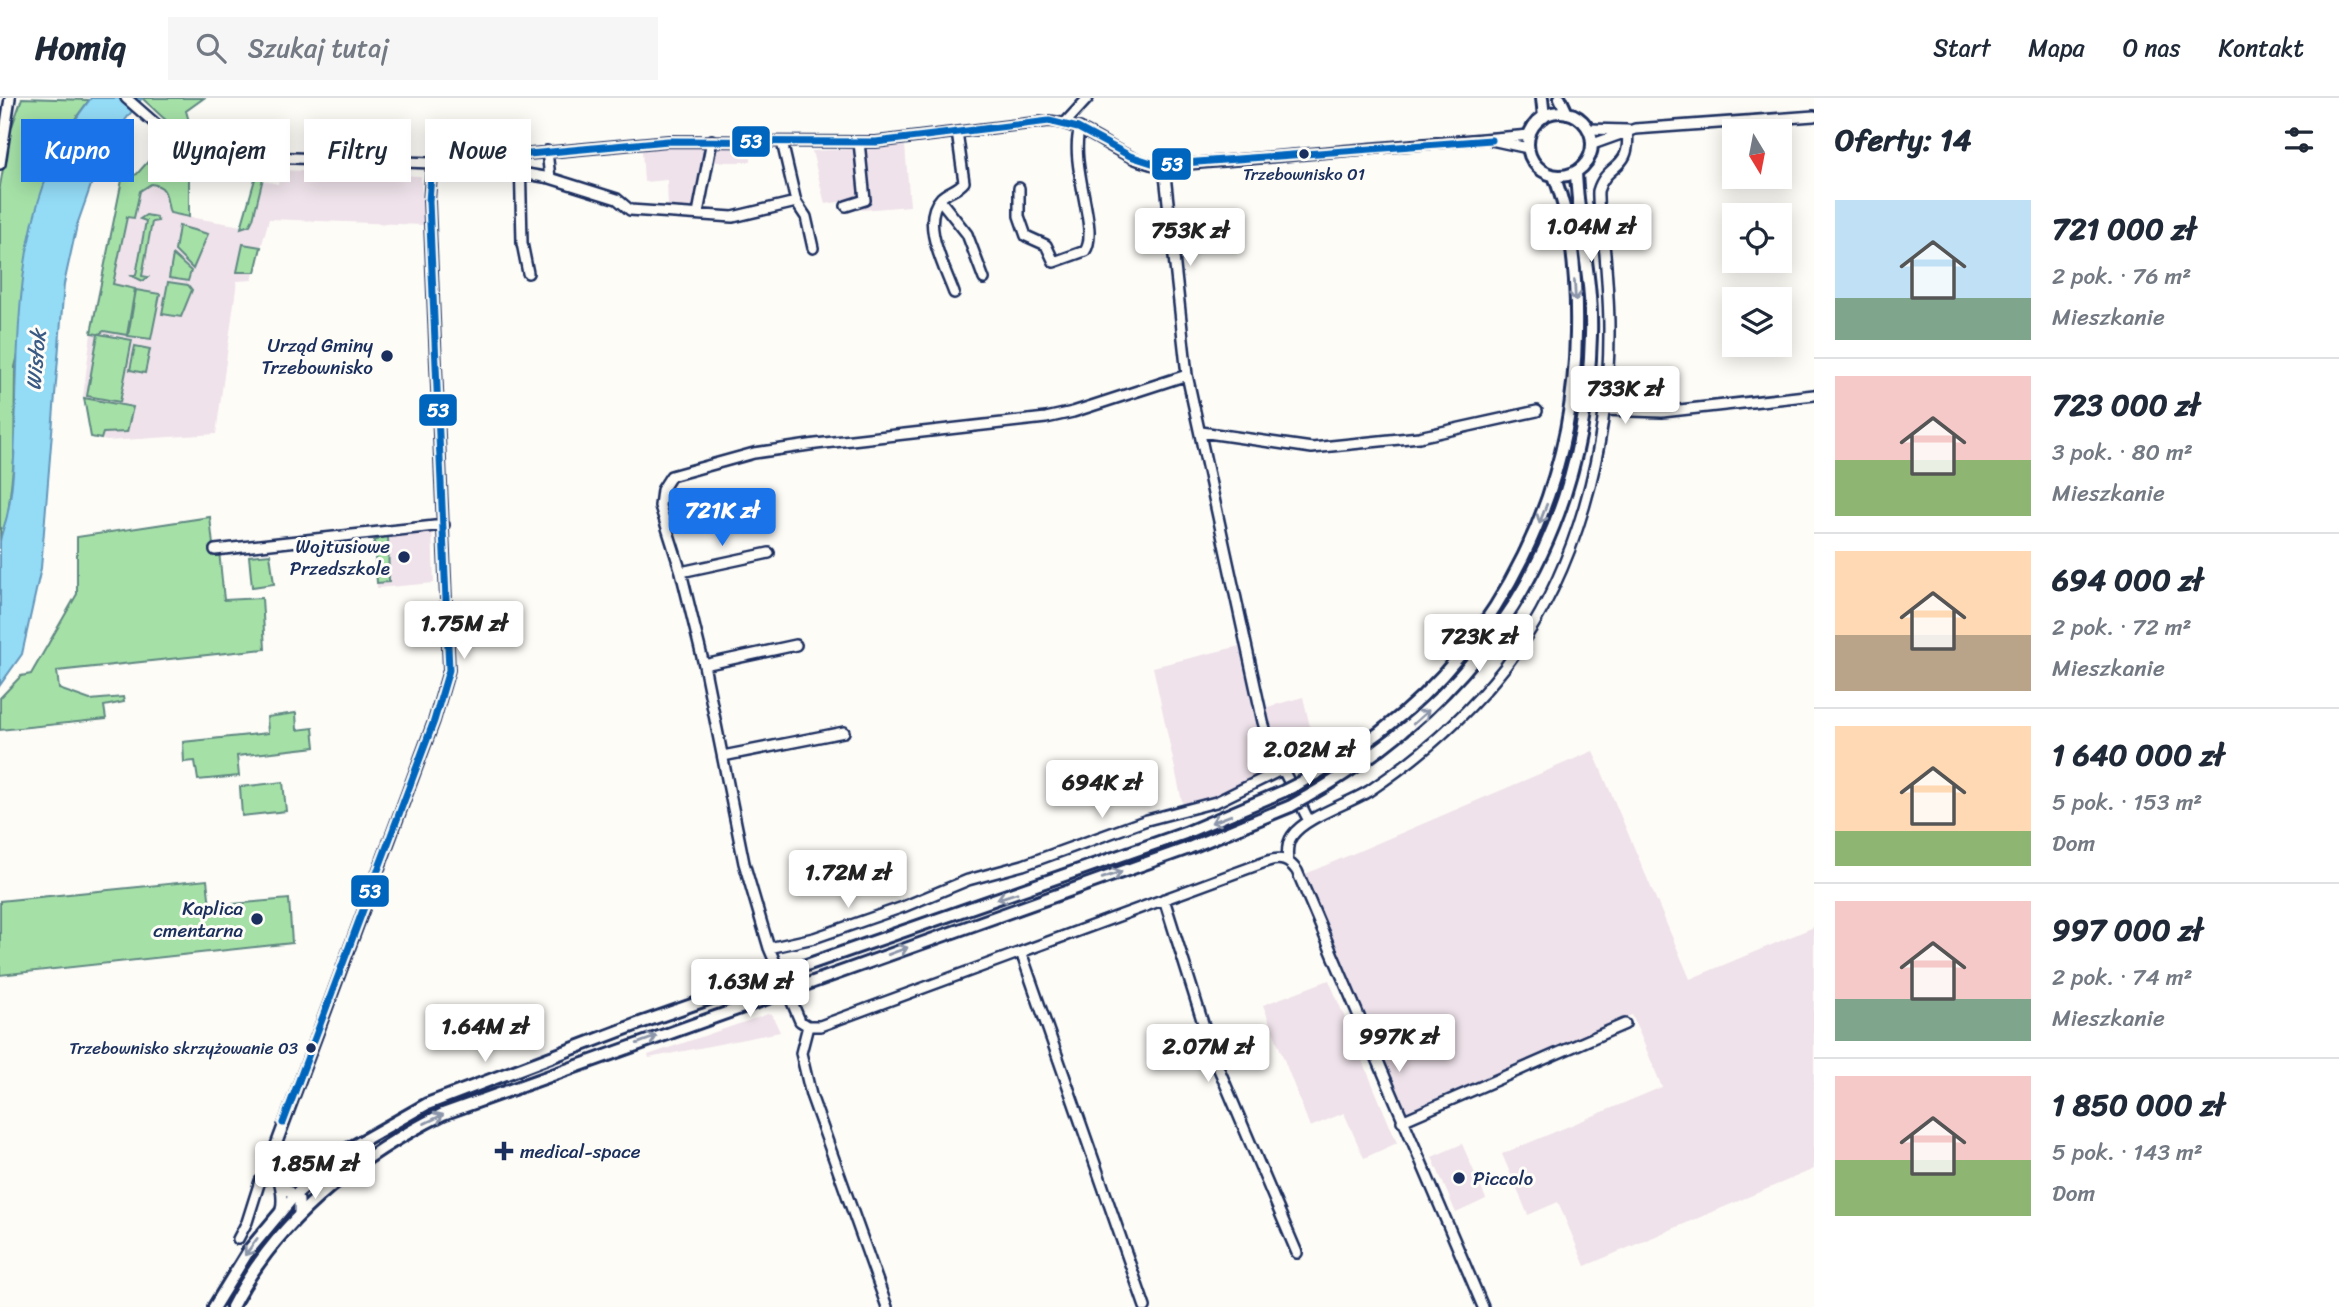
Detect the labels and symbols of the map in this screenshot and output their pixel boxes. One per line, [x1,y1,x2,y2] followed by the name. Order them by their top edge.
[1722,119,1792,189] north arrow
[731,125,771,158] line badge: 53
[740,125,763,158] text: 53
[1151,147,1192,181] line badge: 53
[1297,147,1311,161] marker: Trzebownisko 01
[1161,148,1184,181] text: 53
[1243,159,1365,189] place label: Trzebownisko 01
[1519,204,1663,264] pin: 1.04M zł
[1125,208,1255,268] pin: 753K zł
[1569,279,1582,301] one-way arrow
[14,325,58,392] water label: Wisłok
[262,329,373,384] place label: Urząd Gminy Trzebownisko
[379,348,395,364] marker: Urząd Gminy Trzebownisko
[1560,366,1690,426] pin: 733K zł
[418,393,458,427] line badge: 53
[427,394,450,427] text: 53
[657,489,787,548] pin: 721K zł
[1535,503,1548,524] one-way arrow
[290,530,390,585] place label: Wojtusiowe Przedszkole
[396,549,412,565] marker: Wojtusiowe Przedszkole
[392,602,536,661] pin: 1.75M zł
[1414,614,1544,674] pin: 723K zł
[1412,709,1430,725] one-way arrow
[1237,728,1381,787] pin: 2.02M zł
[1037,760,1167,820] pin: 694K zł
[1211,813,1233,826] one-way arrow
[776,850,920,910] pin: 1.72M zł
[1101,868,1123,880] one-way arrow
[350,874,390,908] line badge: 53
[359,875,382,908] text: 53
[997,891,1019,903] one-way arrow
[153,892,243,947] place label: Kaplica cmentarna
[249,911,265,927] marker: Kaplica cmentarna
[886,944,908,956] one-way arrow
[678,960,822,1019] pin: 1.63M zł
[413,1004,557,1064] pin: 1.64M zł
[1334,1014,1464,1074] pin: 997K zł
[1136,1024,1280,1084] pin: 2.07M zł
[69,1033,298,1063] place label: Trzebownisko skrzyżowanie 03
[635,1033,657,1045] one-way arrow
[304,1041,318,1055] marker: Trzebownisko skrzyżowanie 03
[423,1111,444,1125] one-way arrow
[520,1135,641,1168] place label: medical-space
[494,1141,514,1161] marker: medical-space
[243,1142,387,1201] pin: 1.85M zł
[1473,1162,1533,1195] place label: Piccolo
[1451,1170,1467,1186] marker: Piccolo
[244,1237,258,1256] one-way arrow

